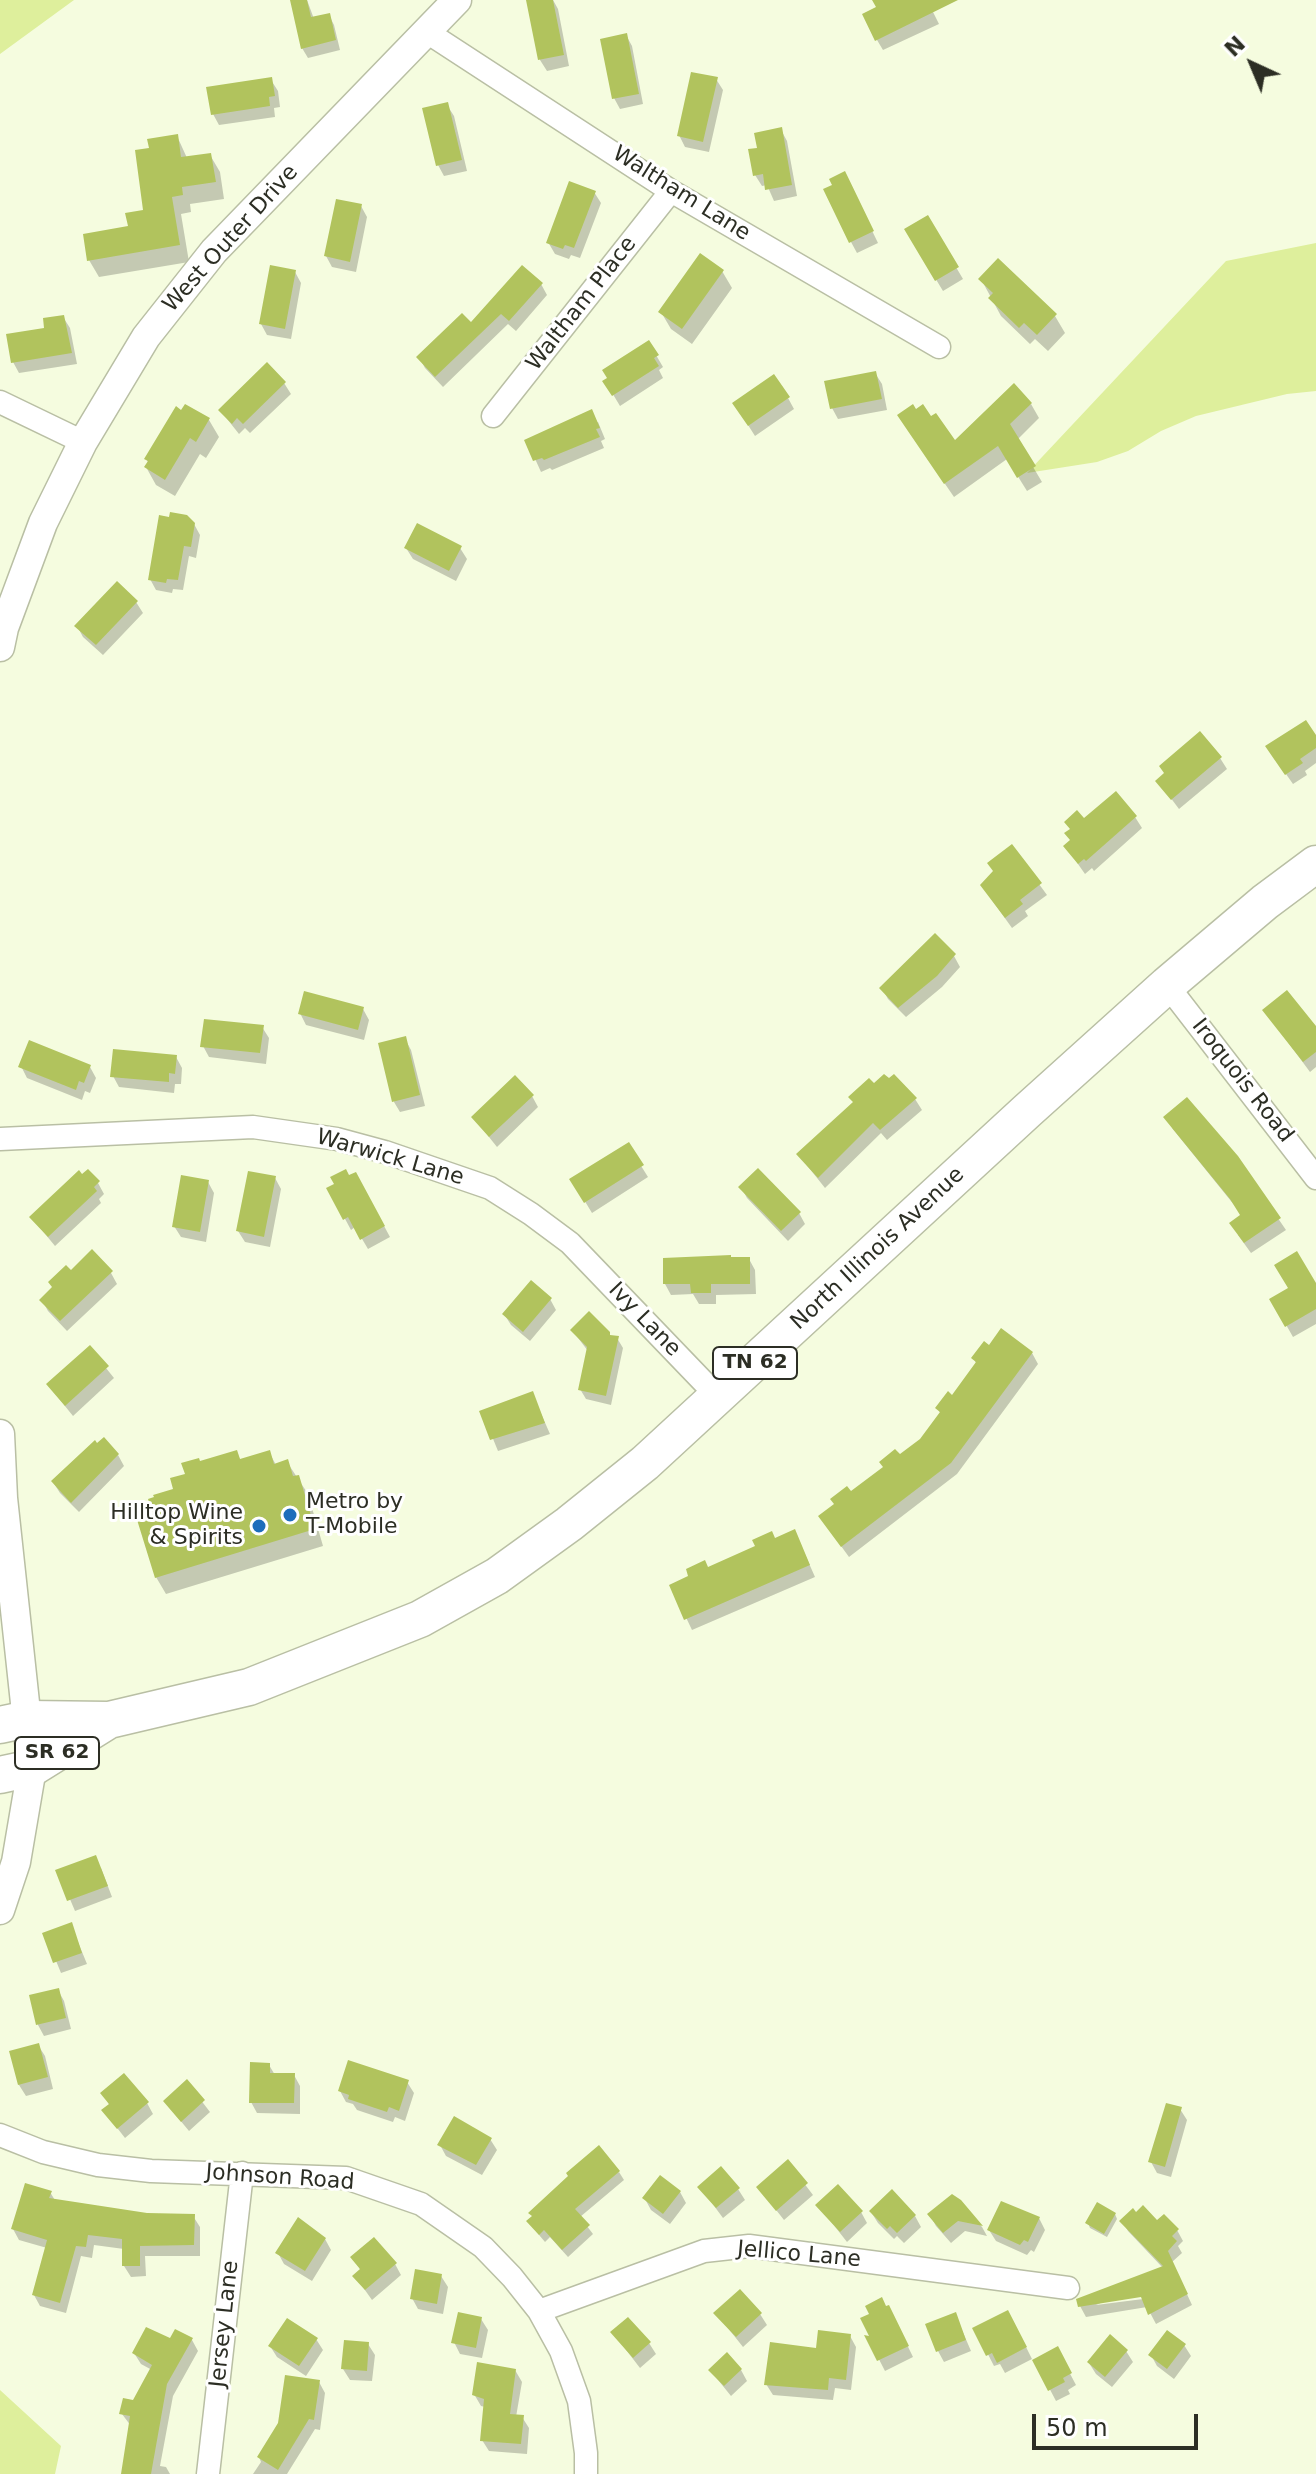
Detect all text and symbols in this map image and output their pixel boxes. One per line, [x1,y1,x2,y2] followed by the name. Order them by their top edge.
[1212,24,1292,104] north arrow
[1220,31,1250,62] text: N
[607,141,755,247] street label: Waltham Lane
[158,160,304,318] street label: West Outer Drive
[521,232,643,376] street label: Waltham Place
[1186,1014,1298,1148] street label: Iroquois Road
[313,1124,467,1192] street label: Warwick Lane
[786,1162,970,1336] street label: North Illinois Avenue
[602,1277,686,1363] street label: Ivy Lane
[713,1347,797,1379] road number: TN 62
[306,1489,403,1540] place label: Metro by T-Mobile
[110,1500,243,1552] place label: Hilltop Wine & Spirits
[281,1506,299,1524] marker: Metro by T-Mobile
[250,1517,268,1535] marker: Hilltop Wine & Spirits
[15,1737,99,1769] road number: SR 62
[205,2160,355,2196] street label: Johnson Road
[736,2236,862,2274] street label: Jellico Lane
[205,2259,245,2389] street label: Jersey Lane
[1036,2398,1202,2448] scale bar
[1046,2414,1108,2442] text: 50 m

